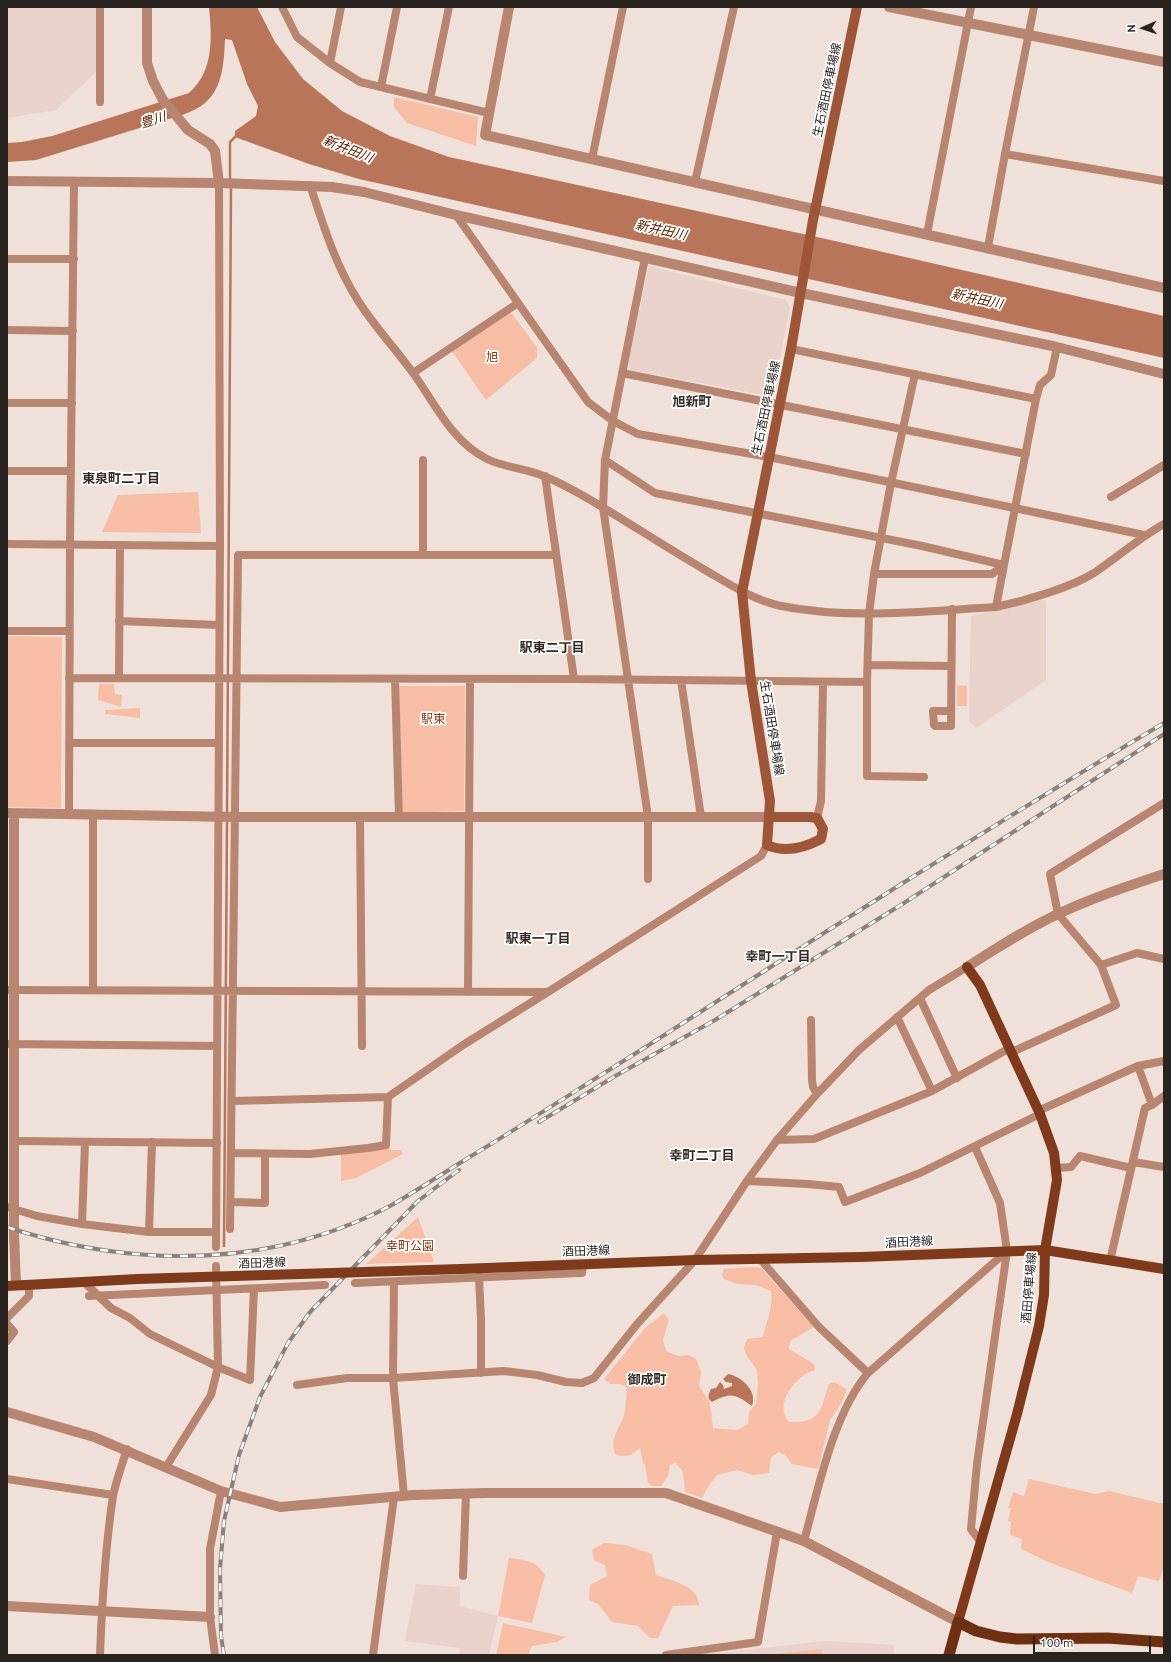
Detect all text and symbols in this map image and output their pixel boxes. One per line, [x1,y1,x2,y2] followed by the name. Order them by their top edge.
[1123,8,1163,48] north arrow
[1125,24,1137,33] text: N
[810,42,844,138] street label: 生石酒田停車場線
[138,109,168,131] water label: 豊川
[321,132,375,166] water label: 新井田川
[634,217,688,243] water label: 新井田川
[950,286,1004,312] water label: 新井田川
[486,350,498,364] park label: 旭
[749,360,783,456] street label: 生石酒田停車場線
[673,394,711,410] district label: 旭新町
[82,471,160,487] district label: 東泉町二丁目
[520,640,584,656] district label: 駅東二丁目
[757,679,787,777] street label: 生石酒田停車場線
[421,712,445,726] park label: 駅東
[506,931,570,947] district label: 駅東一丁目
[746,949,810,965] district label: 幸町一丁目
[670,1148,734,1164] district label: 幸町二丁目
[885,1234,933,1250] street label: 酒田港線
[386,1239,434,1253] park label: 幸町公園
[562,1243,610,1259] street label: 酒田港線
[1019,1252,1039,1324] street label: 酒田停車場線
[238,1255,286,1271] street label: 酒田港線
[628,1372,666,1388] district label: 御成町
[1035,1628,1153,1654] scale bar
[1040,1636,1073,1649] text: 100 m

